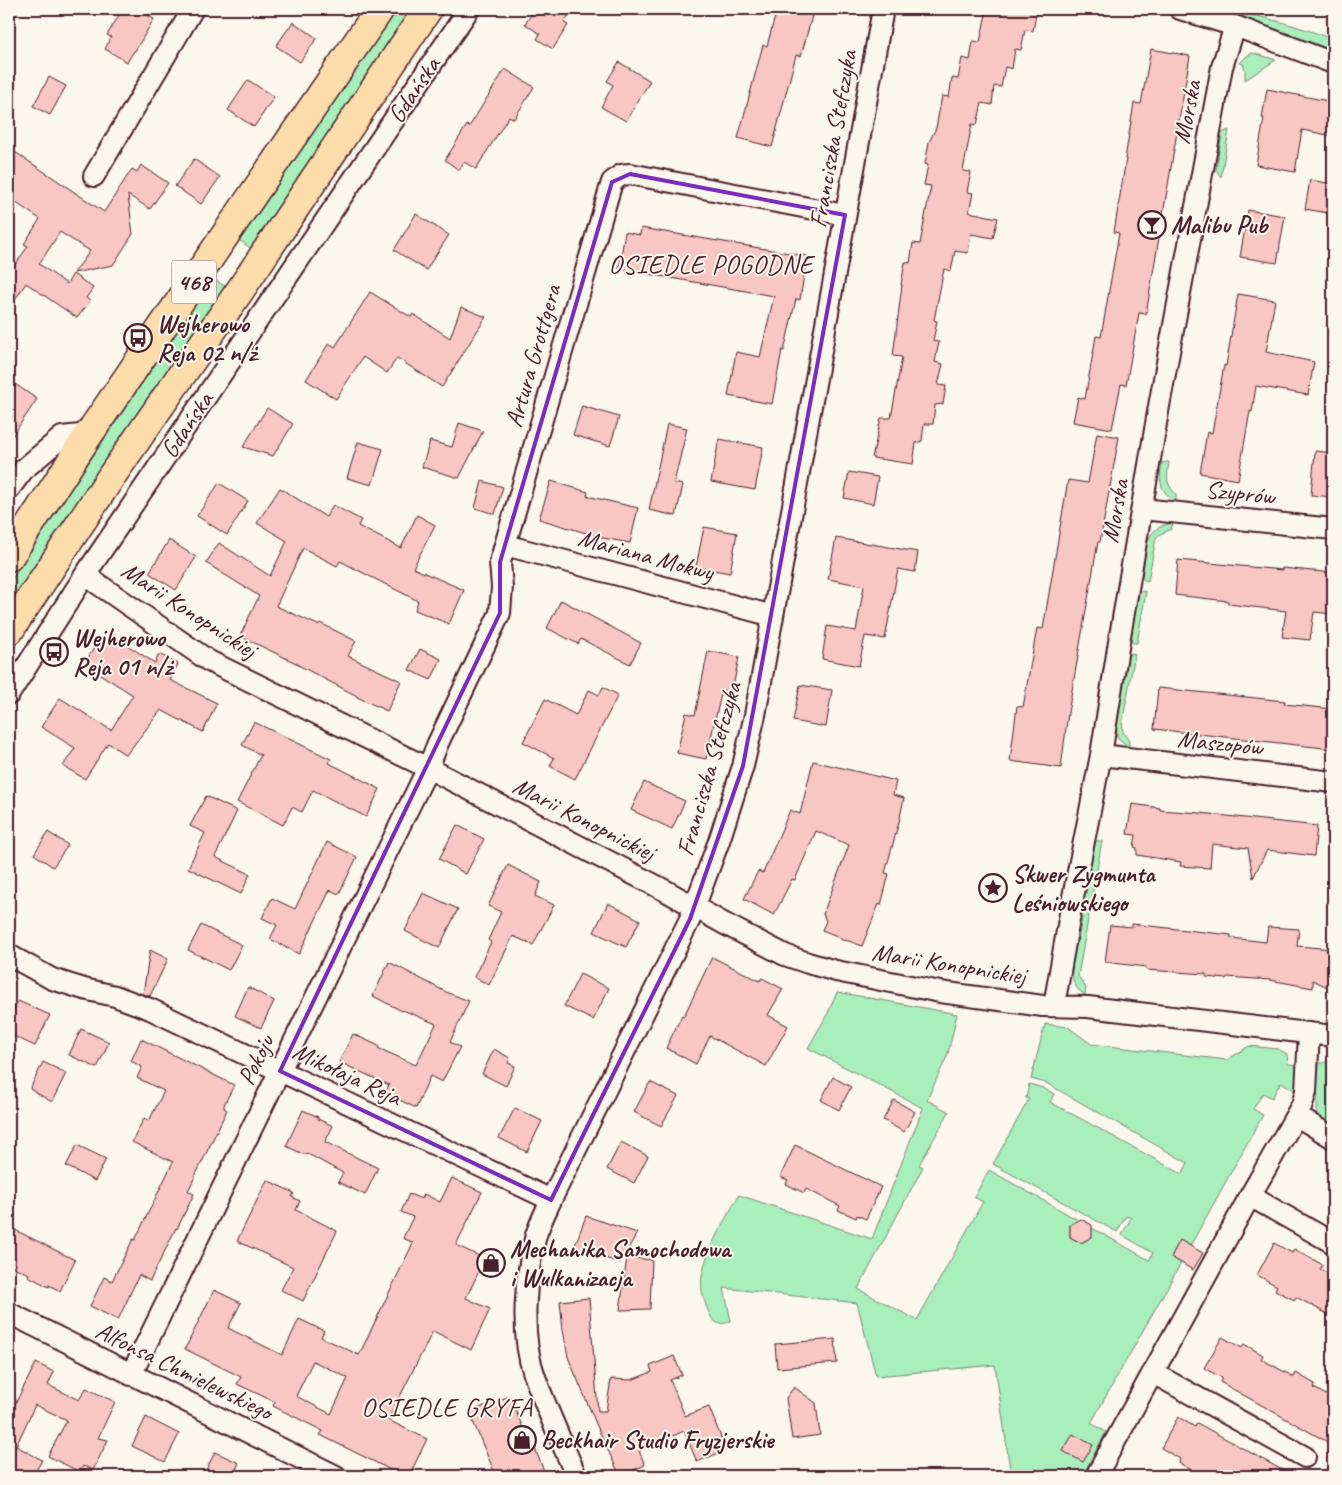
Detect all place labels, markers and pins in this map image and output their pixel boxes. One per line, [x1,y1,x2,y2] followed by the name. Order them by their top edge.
[1171,209,1269,241] place label: Malibu Pub
[1137,210,1167,240] bar icon: Malibu Pub
[157,308,260,369] place label: Wejherowo Reja 02 n/ż
[123,323,153,353] bus stop icon: Wejherowo Reja 02 n/ż
[73,622,176,683] place label: Wejherowo Reja 01 n/ż
[39,637,69,667] bus stop icon: Wejherowo Reja 01 n/ż
[1012,858,1156,919] place label: Skwer Zygmunta Leśniowskiego
[978,873,1008,903] place icon: Skwer Zygmunta Leśniowskiego
[510,1233,733,1294] place label: Mechanika Samochodowa i Wulkanizacja
[476,1248,506,1278] shop icon: Mechanika Samochodowa i Wulkanizacja
[541,1424,775,1456] place label: Beckhair Studio Fryzjerskie
[507,1425,537,1455] shop icon: Beckhair Studio Fryzjerskie

